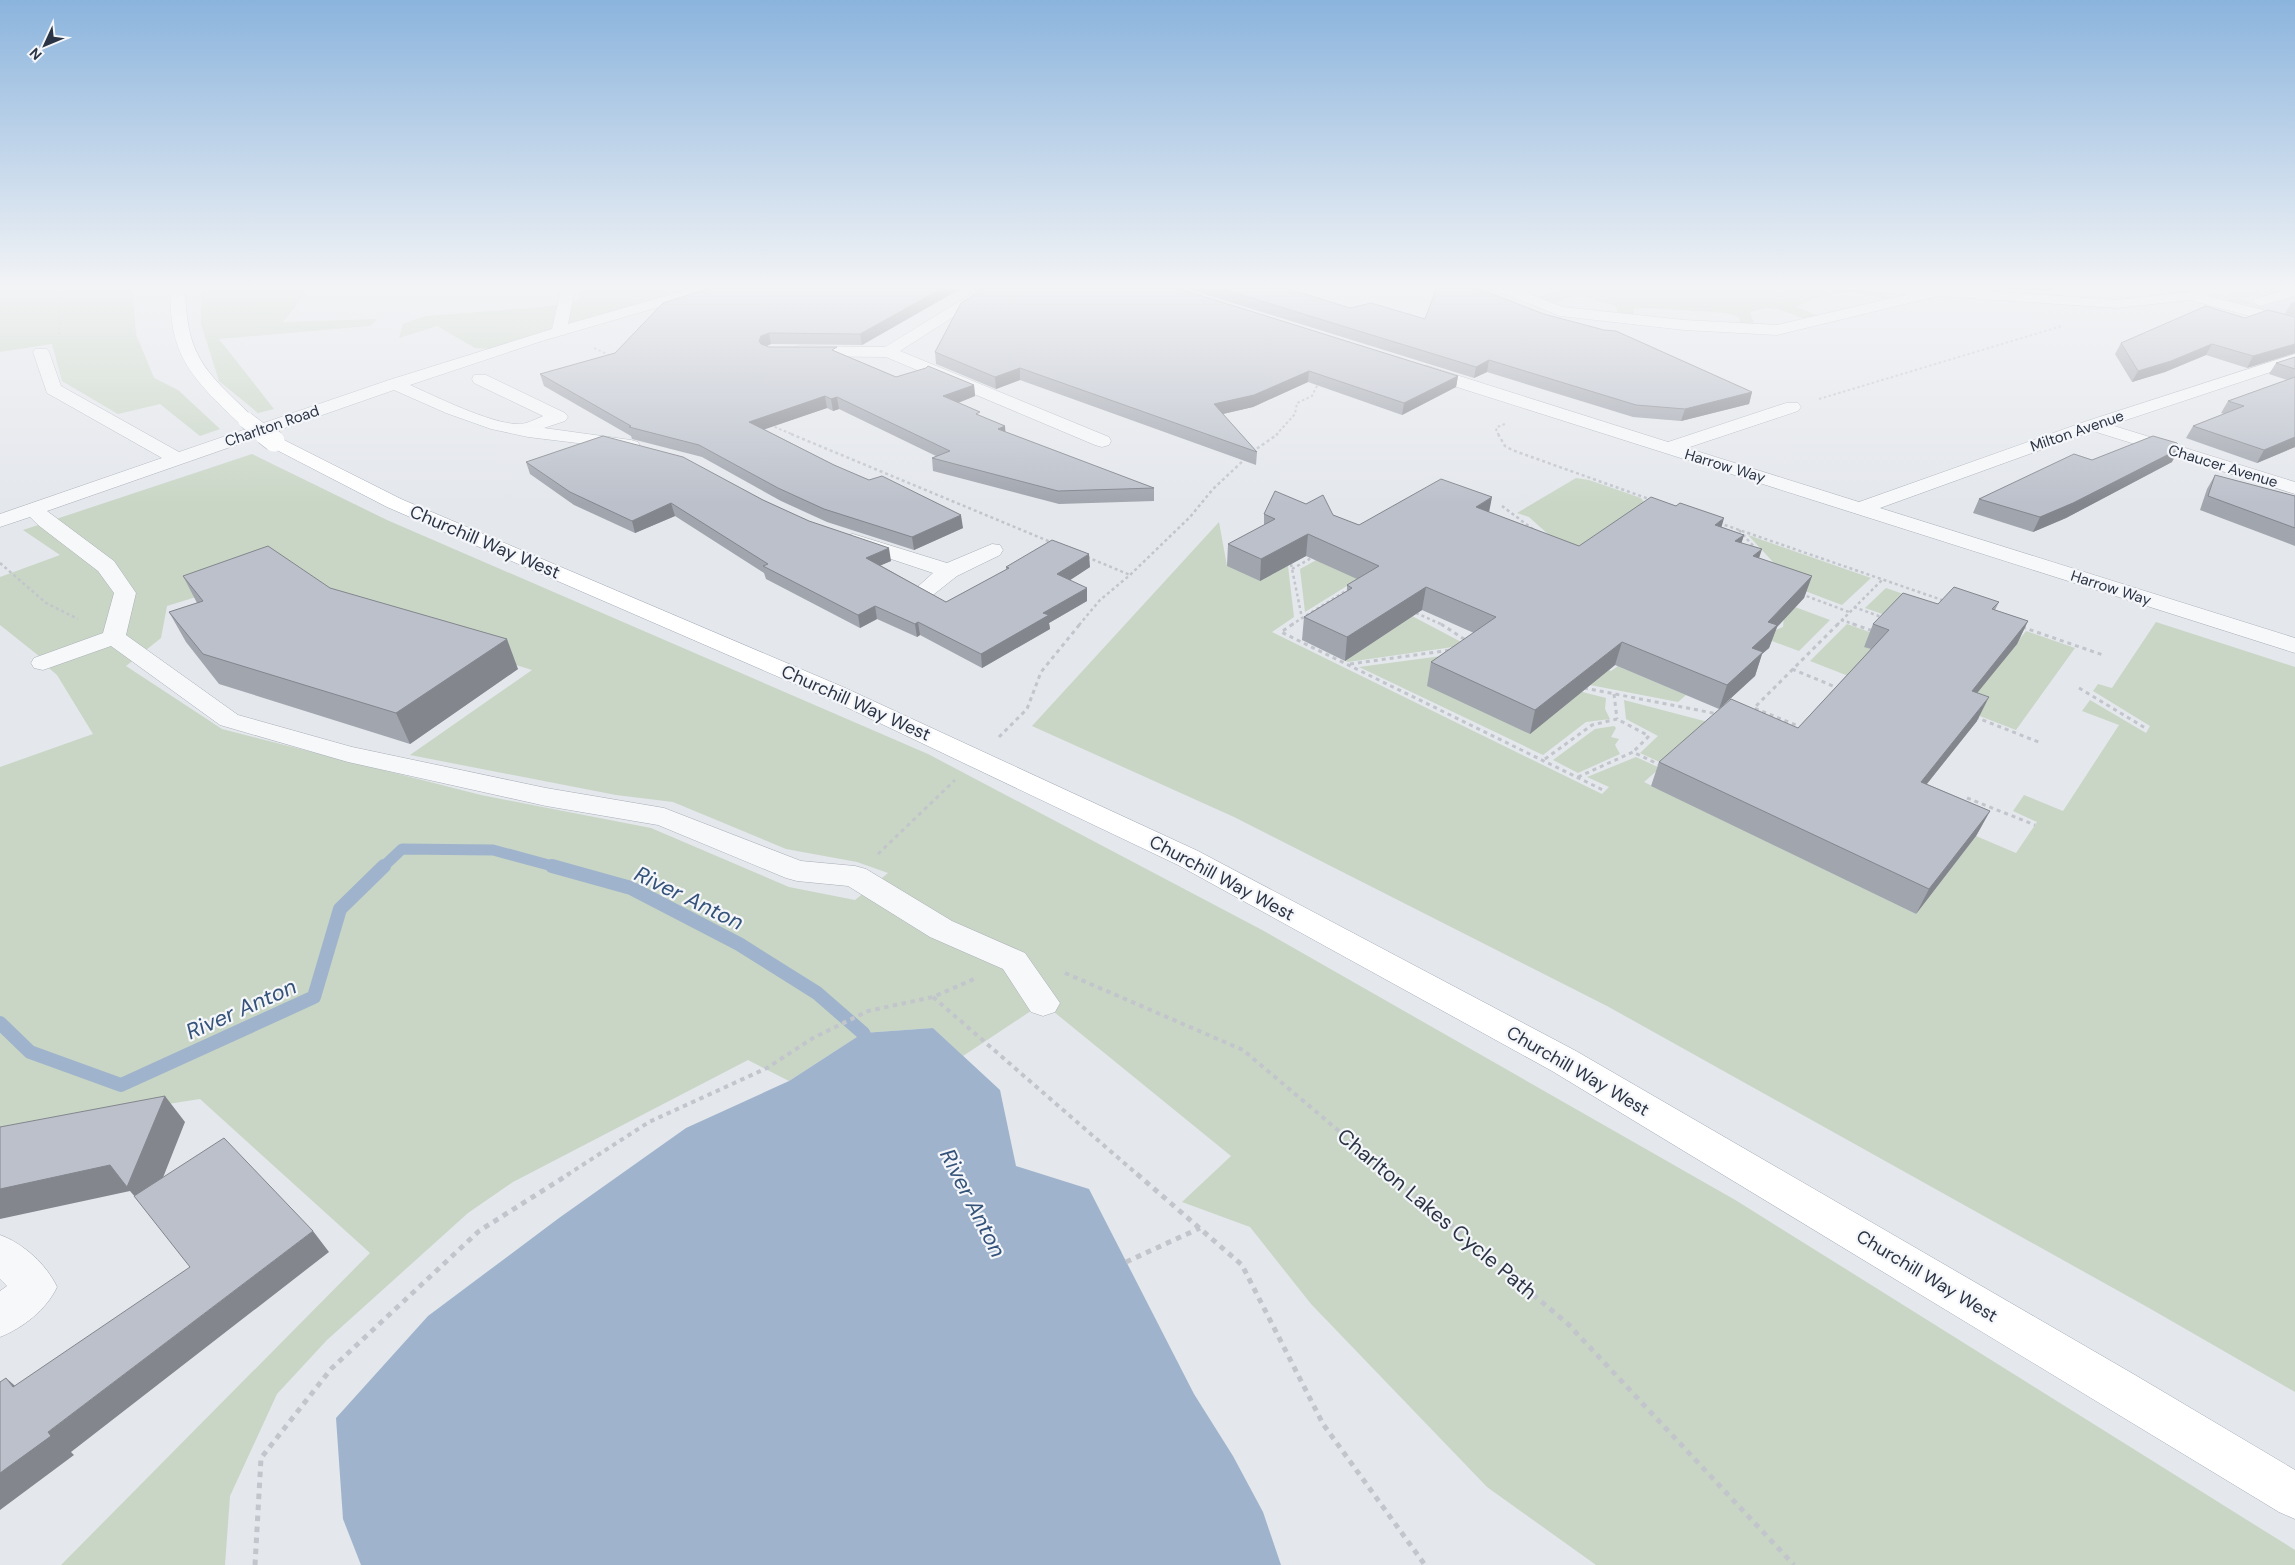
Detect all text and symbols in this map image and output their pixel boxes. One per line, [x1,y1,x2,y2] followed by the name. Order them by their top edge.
[20,20,70,70] north arrow
[26,44,46,64] text: N
[222,401,322,451] street label: Charlton Road
[2028,406,2126,456] street label: Milton Avenue
[2166,440,2280,492] street label: Chaucer Avenue
[1682,444,1768,488] street label: Harrow Way
[406,500,564,584] street label: Churchill Way West
[2068,566,2154,611] street label: Harrow Way
[778,659,934,747] street label: Churchill Way West
[1145,830,1299,926] street label: Churchill Way West
[630,859,748,937] water label: River Anton
[181,972,301,1046] water label: River Anton
[1502,1020,1654,1122] street label: Churchill Way West
[1331,1122,1543,1306] street label: Charlton Lakes Cycle Path
[933,1144,1013,1262] water label: River Anton
[1852,1224,2002,1328] street label: Churchill Way West

